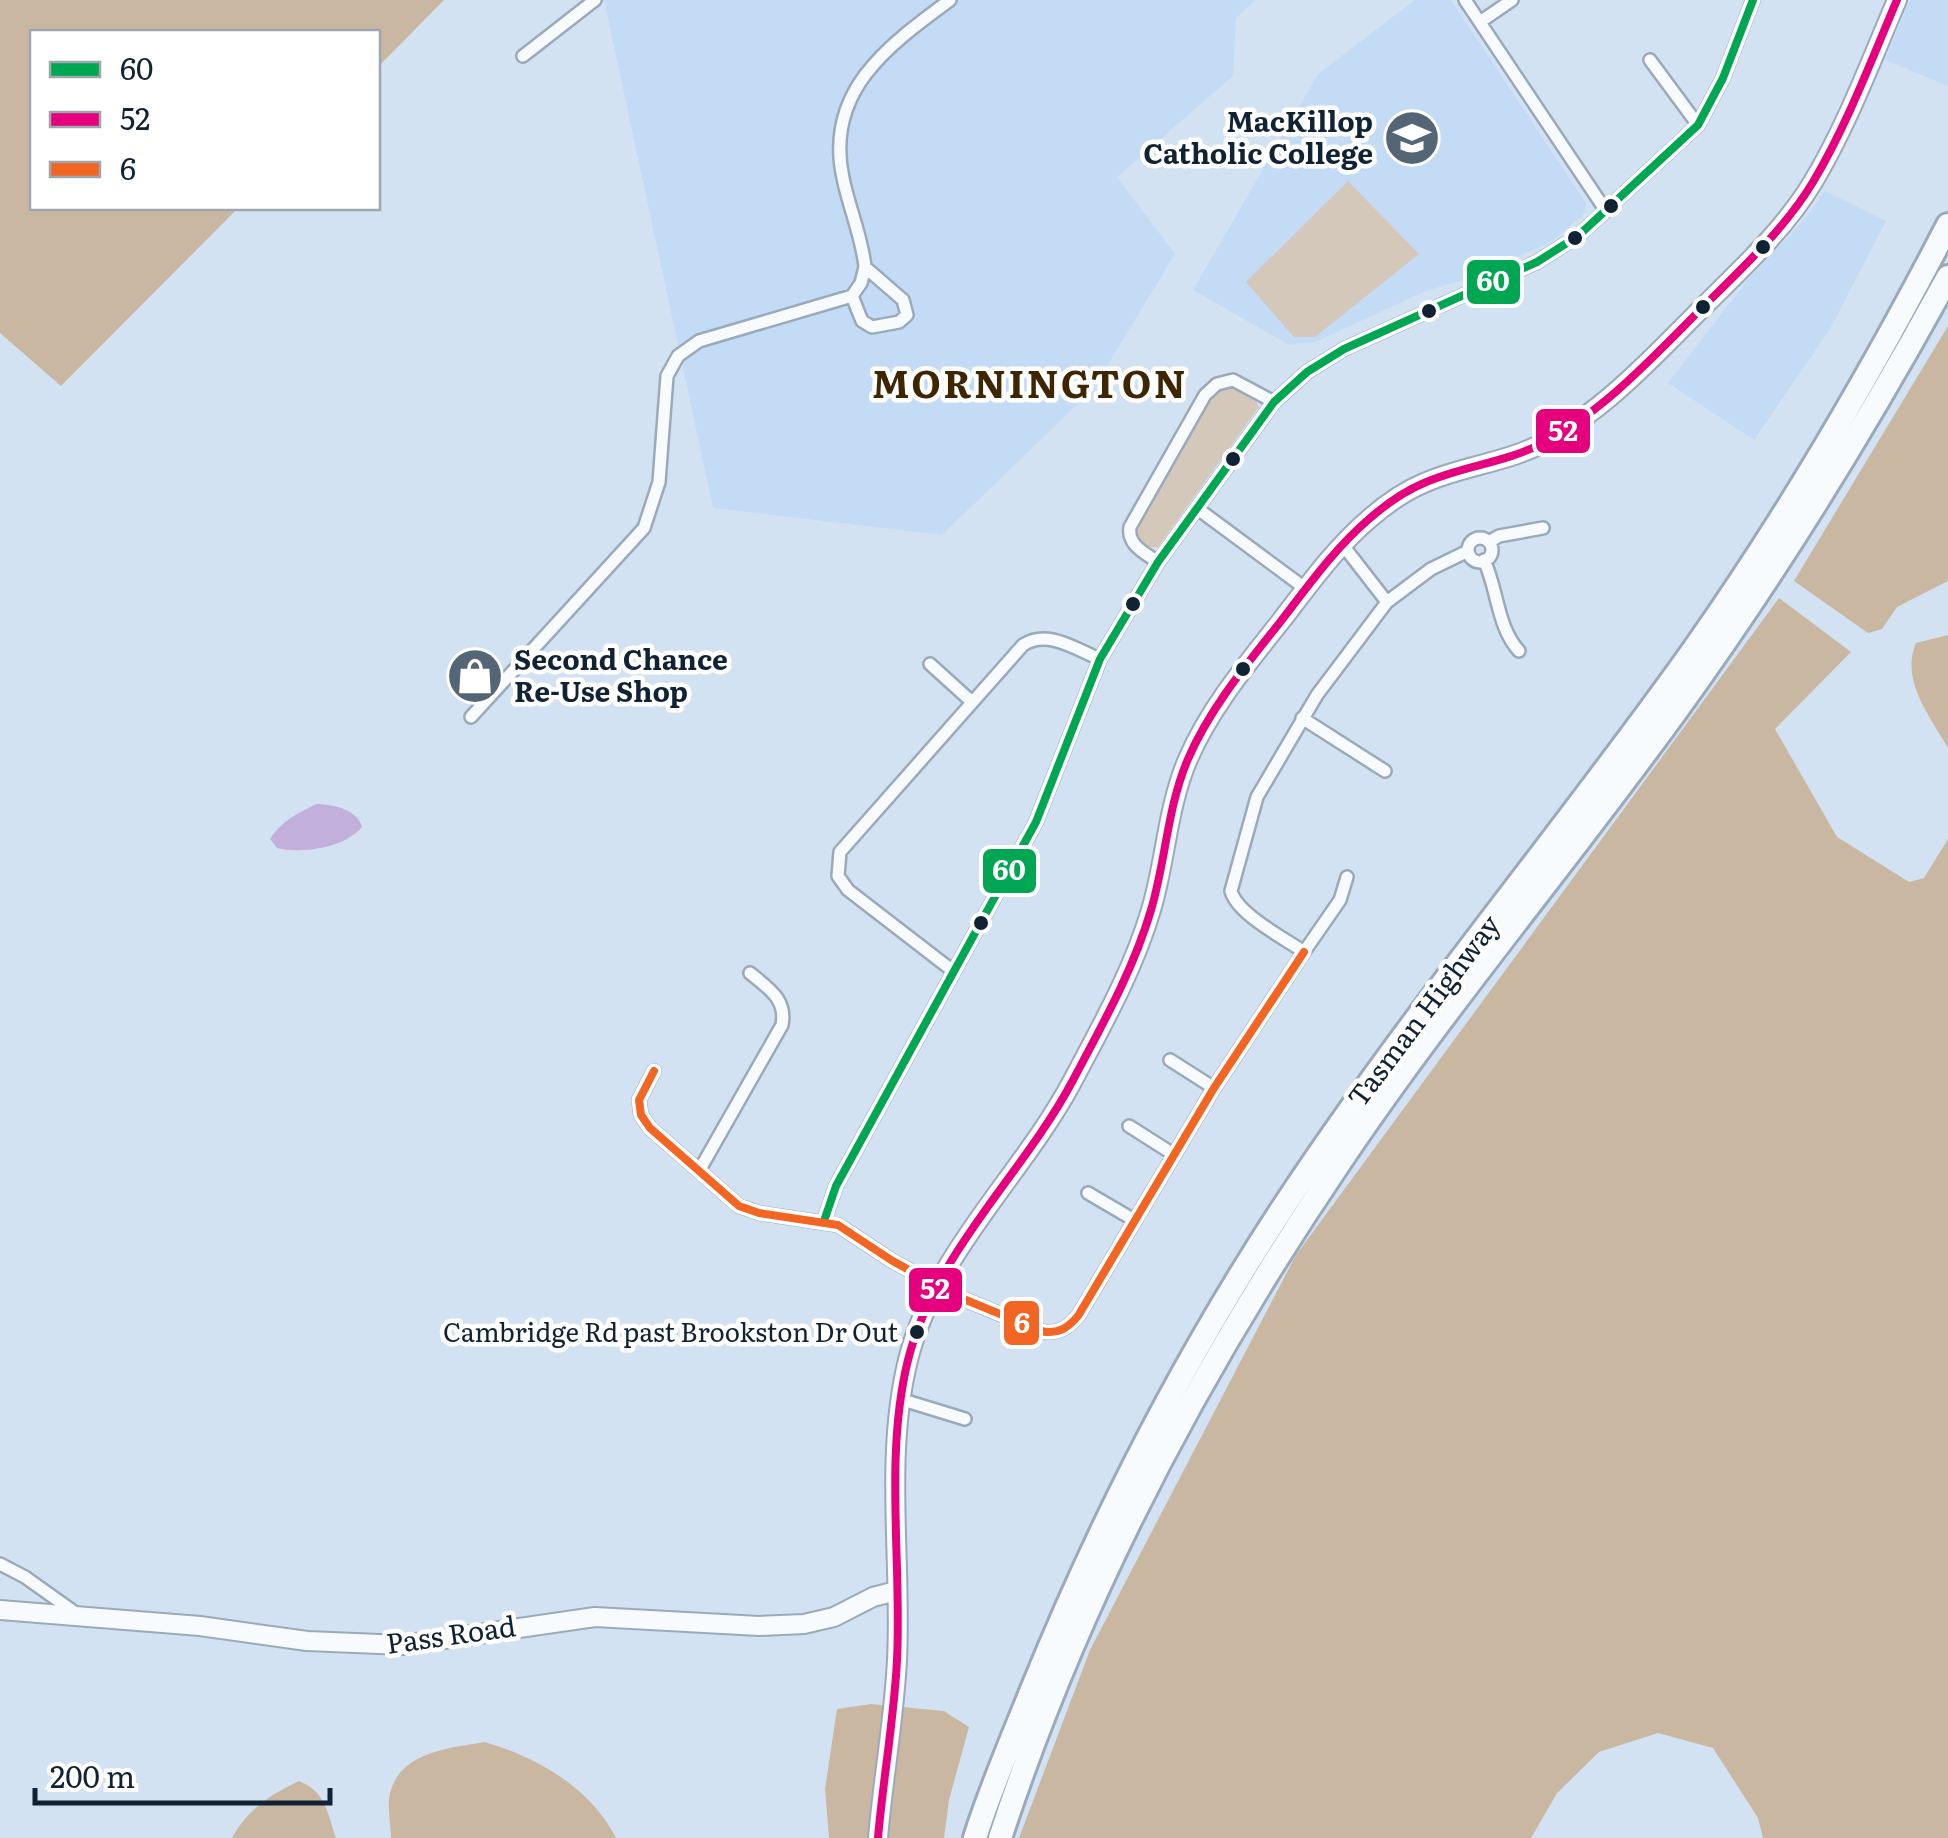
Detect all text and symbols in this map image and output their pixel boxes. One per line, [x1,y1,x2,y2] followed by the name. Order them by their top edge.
[30,30,380,210] legend
[120,45,153,89] text: 60
[120,95,150,139] text: 52
[1143,99,1373,173] place label: MacKillop Catholic College
[1382,108,1442,168] school or university icon: MacKillop Catholic College
[120,145,136,189] text: 6
[1601,196,1621,216] unlabelled marker
[1565,228,1585,248] unlabelled marker
[1753,237,1773,257] unlabelled marker
[1465,258,1522,306] line badge: 60
[1476,258,1510,300] text: 60
[1693,297,1713,317] unlabelled marker
[1419,301,1439,321] unlabelled marker
[872,353,1188,410] district label: MORNINGTON
[1534,407,1592,455] line badge: 52
[1548,408,1578,450] text: 52
[1223,449,1243,469] unlabelled marker
[1123,594,1143,614] unlabelled marker
[514,637,728,711] place label: Second Chance Re-Use Shop
[445,646,505,706] shop icon: Second Chance Re-Use Shop
[1233,659,1253,679] unlabelled marker
[981,847,1038,895] line badge: 60
[992,847,1026,889] text: 60
[1336,904,1509,1115] street label: Tasman Highway
[971,913,991,933] unlabelled marker
[907,1266,964,1314] line badge: 52
[920,1266,950,1308] text: 52
[1002,1299,1041,1347] line badge: 6
[1014,1300,1030,1342] text: 6
[443,1311,898,1350] place label: Cambridge Rd past Brookston Dr Out
[907,1322,927,1342] marker: Cambridge Rd past Brookston Dr Out
[383,1603,518,1663] street label: Pass Road
[35,1743,330,1805] scale bar
[50,1753,135,1797] text: 200 m

